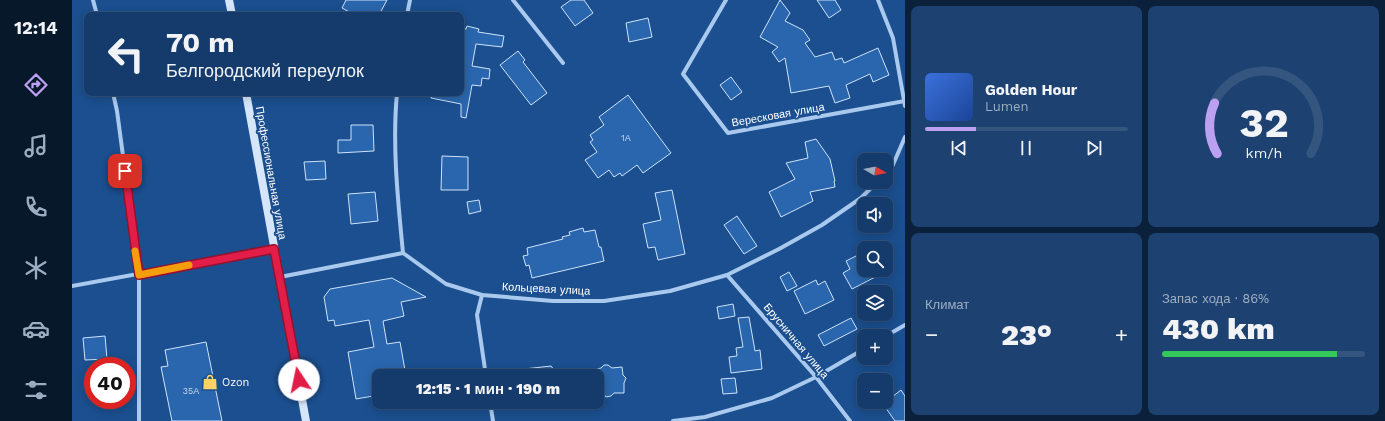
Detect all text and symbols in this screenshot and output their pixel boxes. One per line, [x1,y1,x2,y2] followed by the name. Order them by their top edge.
[14,17,58,38] text: 12:14
[166,26,235,59] text: 70 m
[100,28,152,80] icon: left
[166,60,364,81] text: Белгородский переулок
[22,71,50,99] icon: directions
[985,81,1077,99] text: Golden Hour
[1239,98,1288,147] text: 32
[985,99,1029,114] text: Lumen
[731,100,826,130] street label: Вересковая улица
[253,105,289,241] street label: Профессиональная улица
[22,132,50,160] icon: music
[621,133,631,143] house number: 1А
[948,137,970,159] icon: previous
[1015,137,1037,159] icon: pause
[1083,137,1105,159] icon: next
[1245,145,1282,161] text: km/h
[857,153,893,189] north arrow
[857,153,893,409] map controls
[108,154,142,188] pin
[114,160,136,182] icon: arrive
[22,193,50,221] icon: phone
[857,197,893,233] button: sound
[857,241,893,277] button: search
[22,254,50,282] icon: climate
[501,280,591,298] street label: Кольцевая улица
[857,285,893,321] button: layers
[1162,291,1269,306] text: Запас хода · 86%
[925,297,969,312] text: Климат
[761,301,832,382] street label: Брусничная улица
[1162,311,1275,346] text: 430 km
[22,315,50,343] icon: car
[1001,317,1052,352] text: 23°
[925,322,938,347] text: −
[1115,322,1128,347] text: +
[857,329,893,365] button: +
[84,357,136,409] speed limit sign: 40
[278,359,320,401] position arrow
[201,373,219,391] shop icon: Ozon
[857,373,893,409] button: −
[22,376,50,404] icon: filters
[222,376,249,389] place label: Ozon
[416,380,560,398] text: 12:15 · 1 мин · 190 m
[183,386,199,396] house number: 35А

